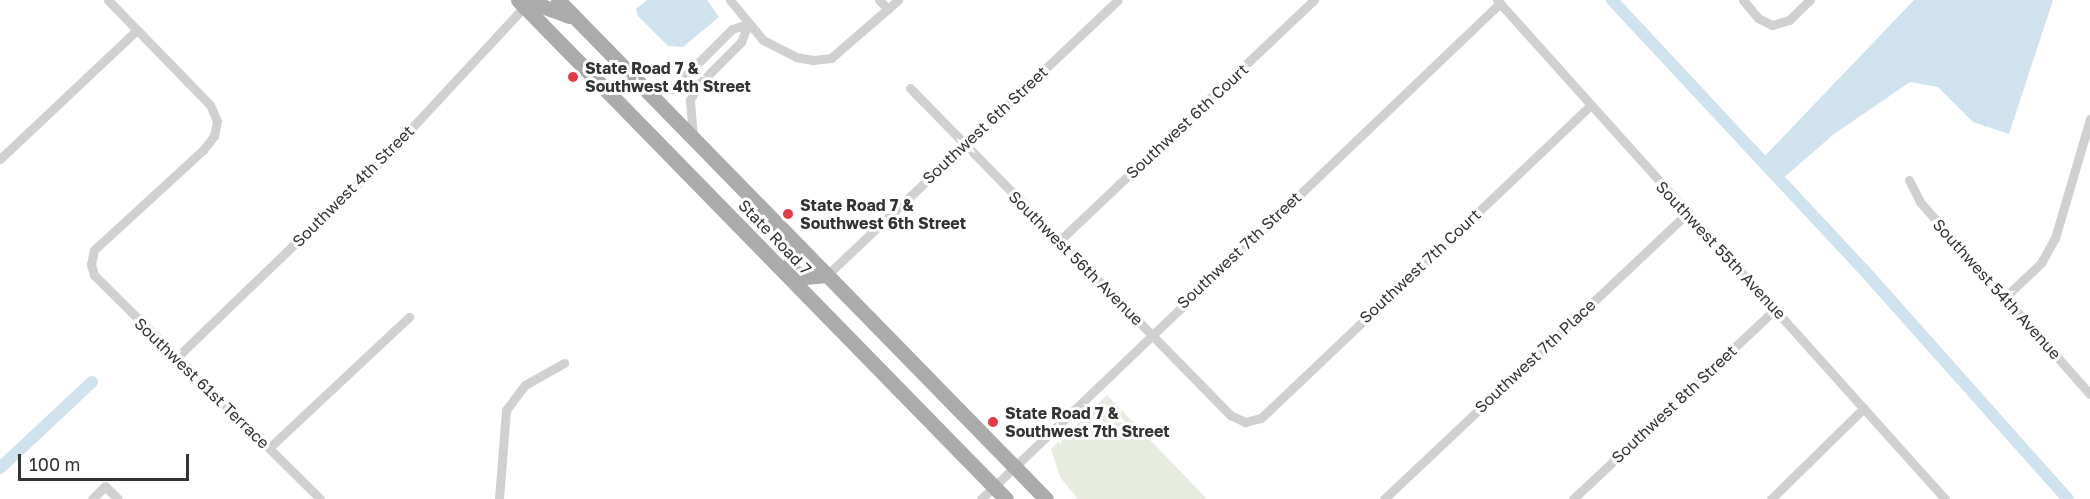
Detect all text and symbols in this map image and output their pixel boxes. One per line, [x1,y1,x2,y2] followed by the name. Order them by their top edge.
[585,58,751,96] place label: State Road 7 & Southwest 4th Street
[1122,60,1252,182] street label: Southwest 6th Court
[919,62,1051,188] street label: Southwest 6th Street
[566,70,580,84] marker: State Road 7 & Southwest 4th Street
[288,121,418,251] street label: Southwest 4th Street
[1652,177,1790,323] street label: Southwest 55th Avenue
[1005,187,1147,329] street label: Southwest 56th Avenue
[1173,188,1305,312] street label: Southwest 7th Street
[800,195,966,233] place label: State Road 7 & Southwest 6th Street
[735,196,815,278] street label: State Road 7
[1356,205,1484,327] street label: Southwest 7th Court
[781,207,795,221] marker: State Road 7 & Southwest 6th Street
[1929,215,2065,363] street label: Southwest 54th Avenue
[1471,295,1599,417] street label: Southwest 7th Place
[131,314,273,452] street label: Southwest 61st Terrace
[1608,341,1740,467] street label: Southwest 8th Street
[1005,403,1170,441] place label: State Road 7 & Southwest 7th Street
[986,415,1000,429] marker: State Road 7 & Southwest 7th Street
[21,442,192,480] scale bar
[29,453,80,475] text: 100 m

